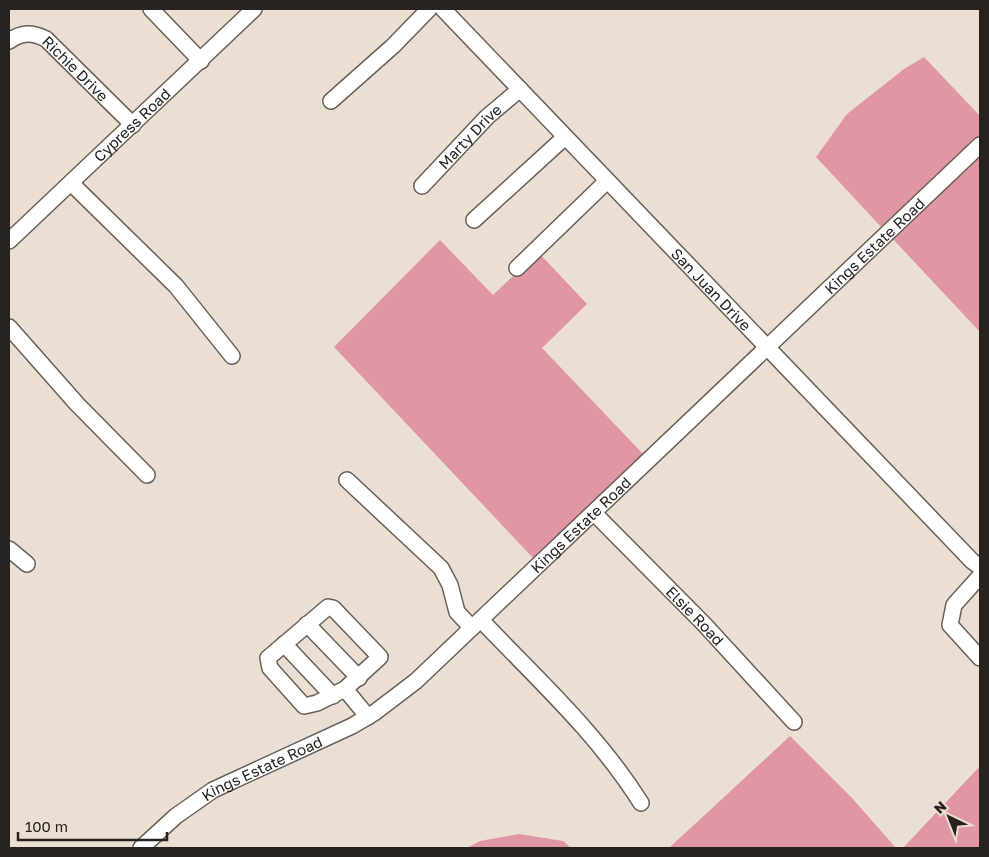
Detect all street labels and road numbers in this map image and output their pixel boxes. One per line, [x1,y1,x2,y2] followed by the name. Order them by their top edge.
[39,32,113,105] street label: Richie Drive
[90,84,174,165] street label: Cypress Road
[434,100,505,172] street label: Marty Drive
[820,194,928,297] street label: Kings Estate Road
[668,244,755,334] street label: San Juan Drive
[527,473,634,576] street label: Kings Estate Road
[662,582,728,649] street label: Elsie Road
[198,732,325,804] street label: Kings Estate Road

